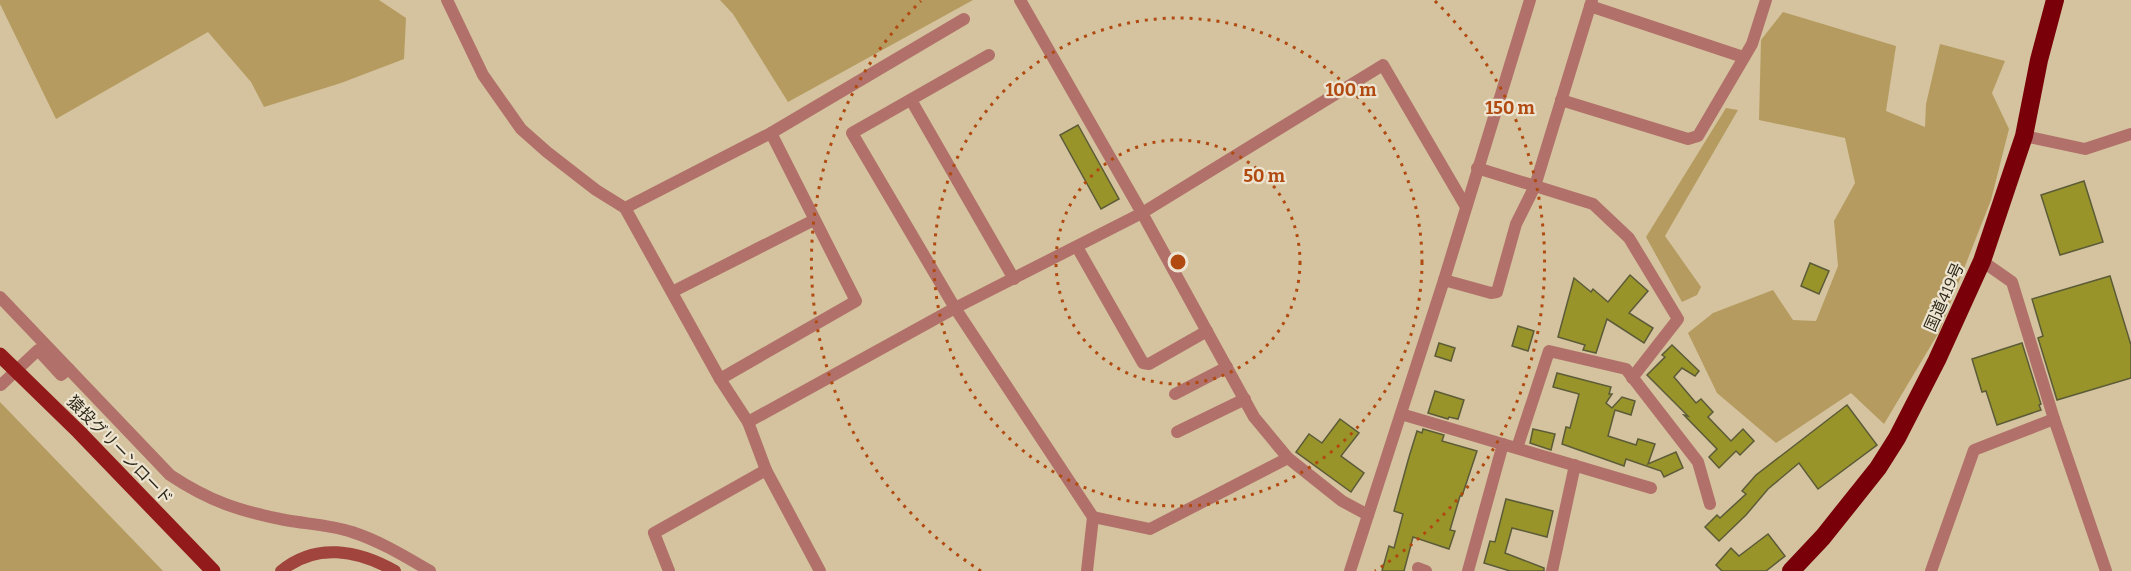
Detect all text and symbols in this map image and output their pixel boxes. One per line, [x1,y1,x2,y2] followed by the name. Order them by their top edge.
[1325,79,1377,101] text: 100 m
[1485,97,1535,119] text: 150 m
[1243,165,1285,187] text: 50 m
[1168,252,1188,272] centre of rings
[1920,260,1968,334] street label: 国道419号
[63,392,177,508] street label: 猿投グリーンロード

